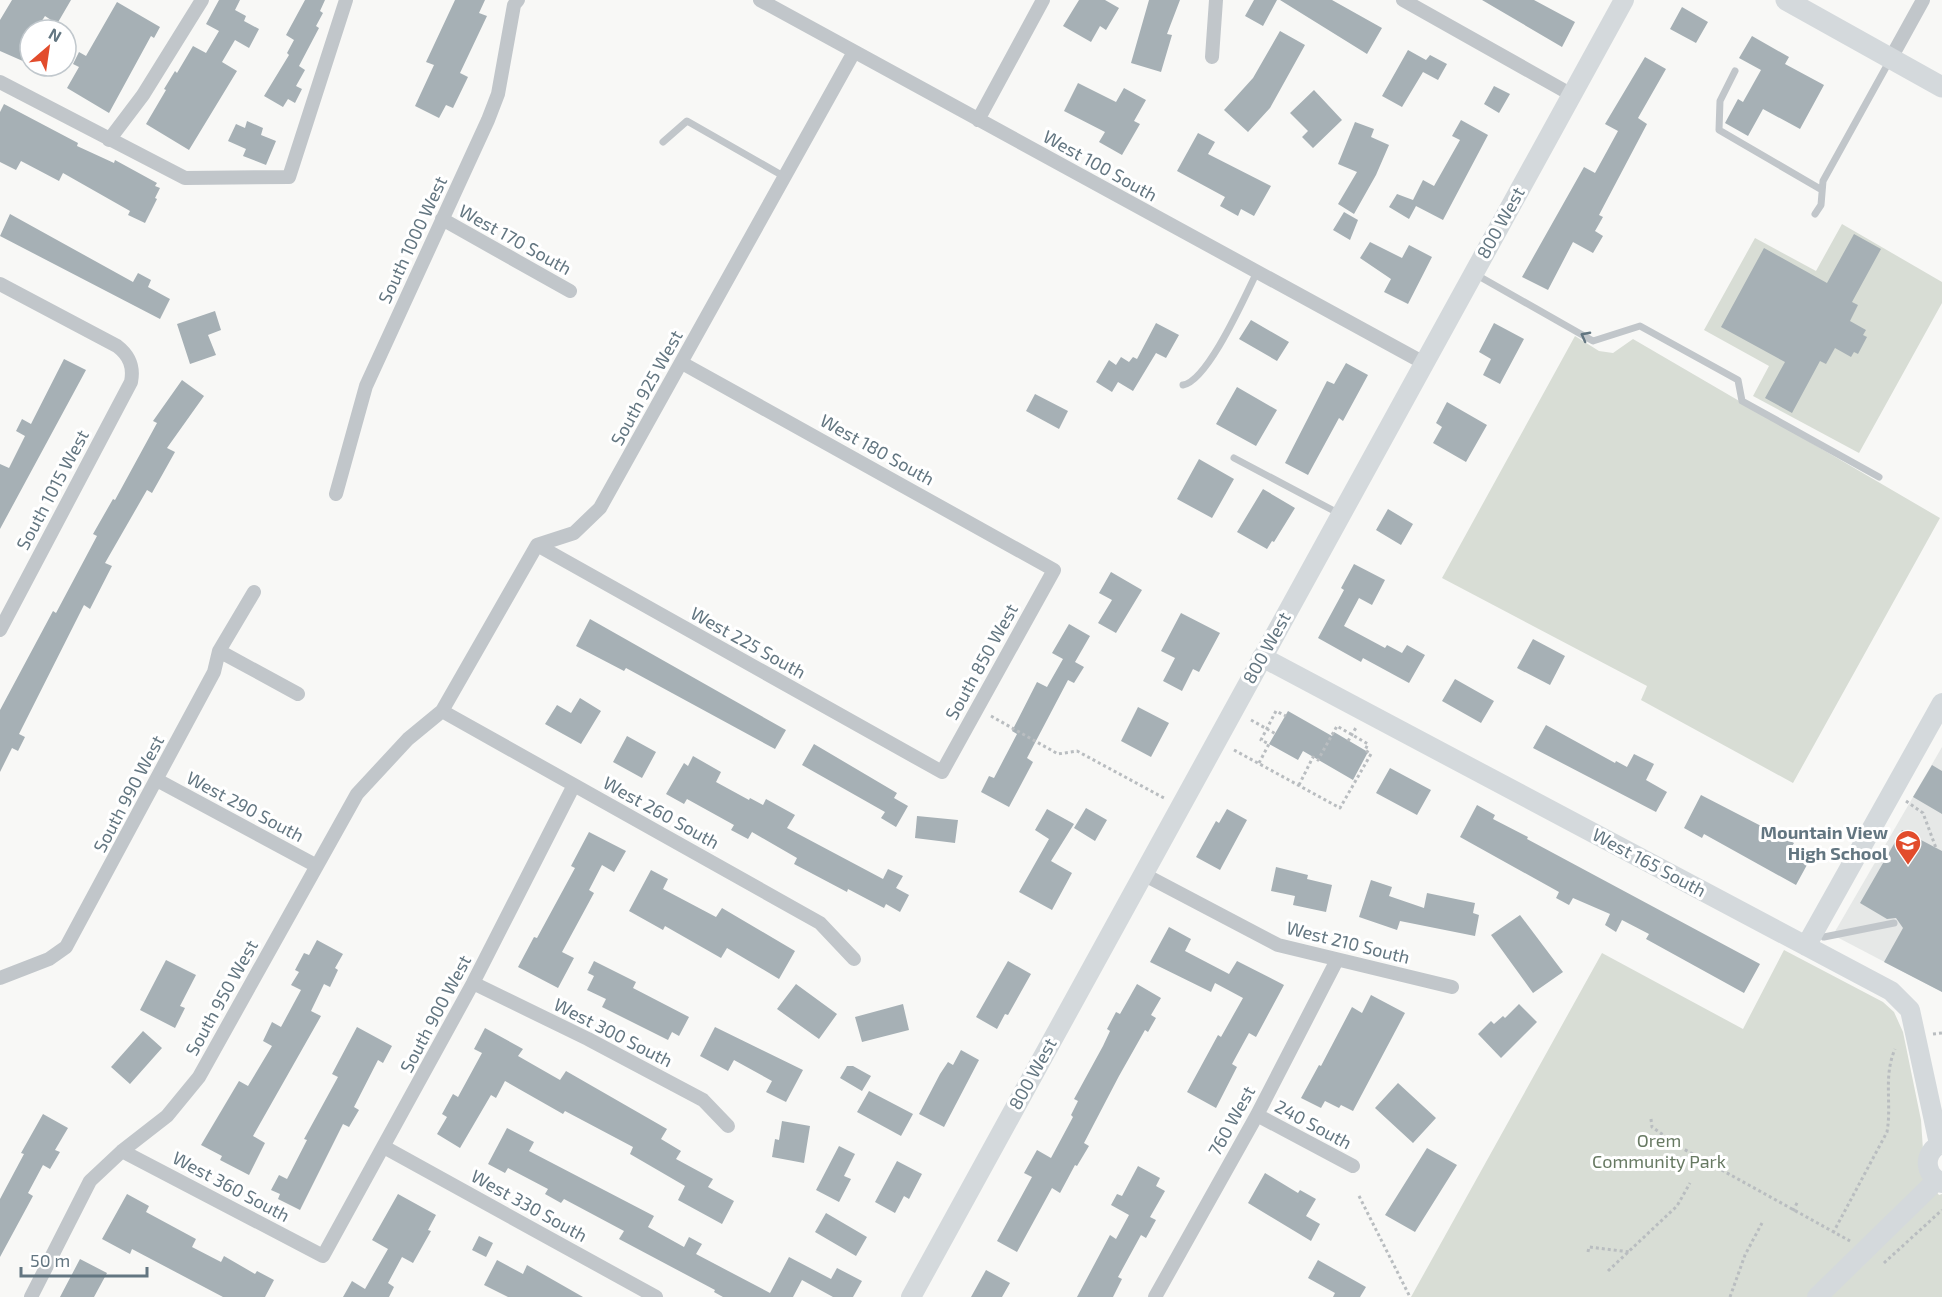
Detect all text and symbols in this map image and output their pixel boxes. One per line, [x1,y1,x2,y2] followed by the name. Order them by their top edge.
[18,18,78,78] north arrow
[46,23,65,46] text: N
[1040,125,1161,206] street label: West 100 South
[373,172,451,307] street label: South 1000 West
[1471,183,1529,262] street label: 800 West
[455,199,576,279] street label: West 170 South
[605,326,687,449] street label: South 925 West
[1581,332,1591,343] one-way arrow
[816,409,938,490] street label: West 180 South
[11,426,93,553] street label: South 1015 West
[940,599,1022,723] street label: South 850 West
[687,601,810,683] street label: West 225 South
[1237,608,1295,687] street label: 800 West
[88,731,168,856] street label: South 990 West
[183,766,308,846] street label: West 290 South
[599,771,723,853] street label: West 260 South
[1761,821,1889,864] place label: Mountain View High School
[1589,823,1710,901] street label: West 165 South
[1893,828,1923,866] school or university icon: Mountain View High School
[1284,916,1412,968] street label: West 210 South
[180,936,262,1059] street label: South 950 West
[395,951,475,1076] street label: South 900 West
[551,993,676,1071] street label: West 300 South
[1003,1034,1061,1113] street label: 800 West
[1203,1082,1259,1159] street label: 760 West
[1271,1095,1356,1154] street label: 240 South
[1592,1129,1726,1172] park label: Orem Community Park
[169,1146,294,1226] street label: West 360 South
[468,1164,591,1246] street label: West 330 South
[21,1240,147,1278] scale bar
[30,1249,70,1271] text: 50 m

